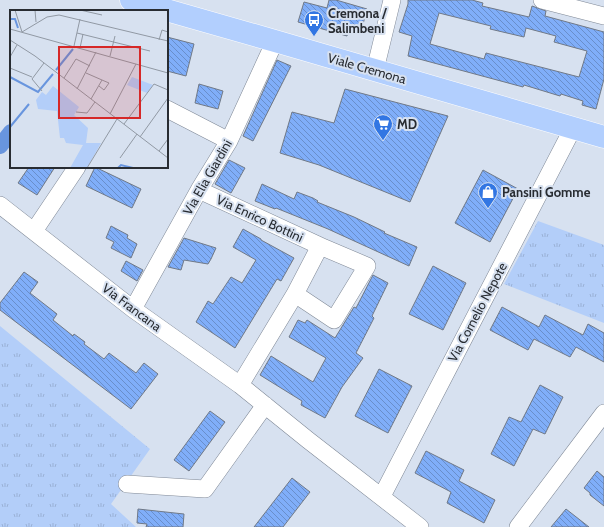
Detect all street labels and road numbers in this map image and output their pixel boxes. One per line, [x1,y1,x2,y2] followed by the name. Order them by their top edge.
[326,49,409,87] street label: Viale Cremona
[179,137,235,217] street label: Via Elia Giardini
[214,191,306,245] street label: Via Enrico Bottini
[444,259,510,364] street label: Via Cornelio Nepote
[99,280,165,335] street label: Via Francana

